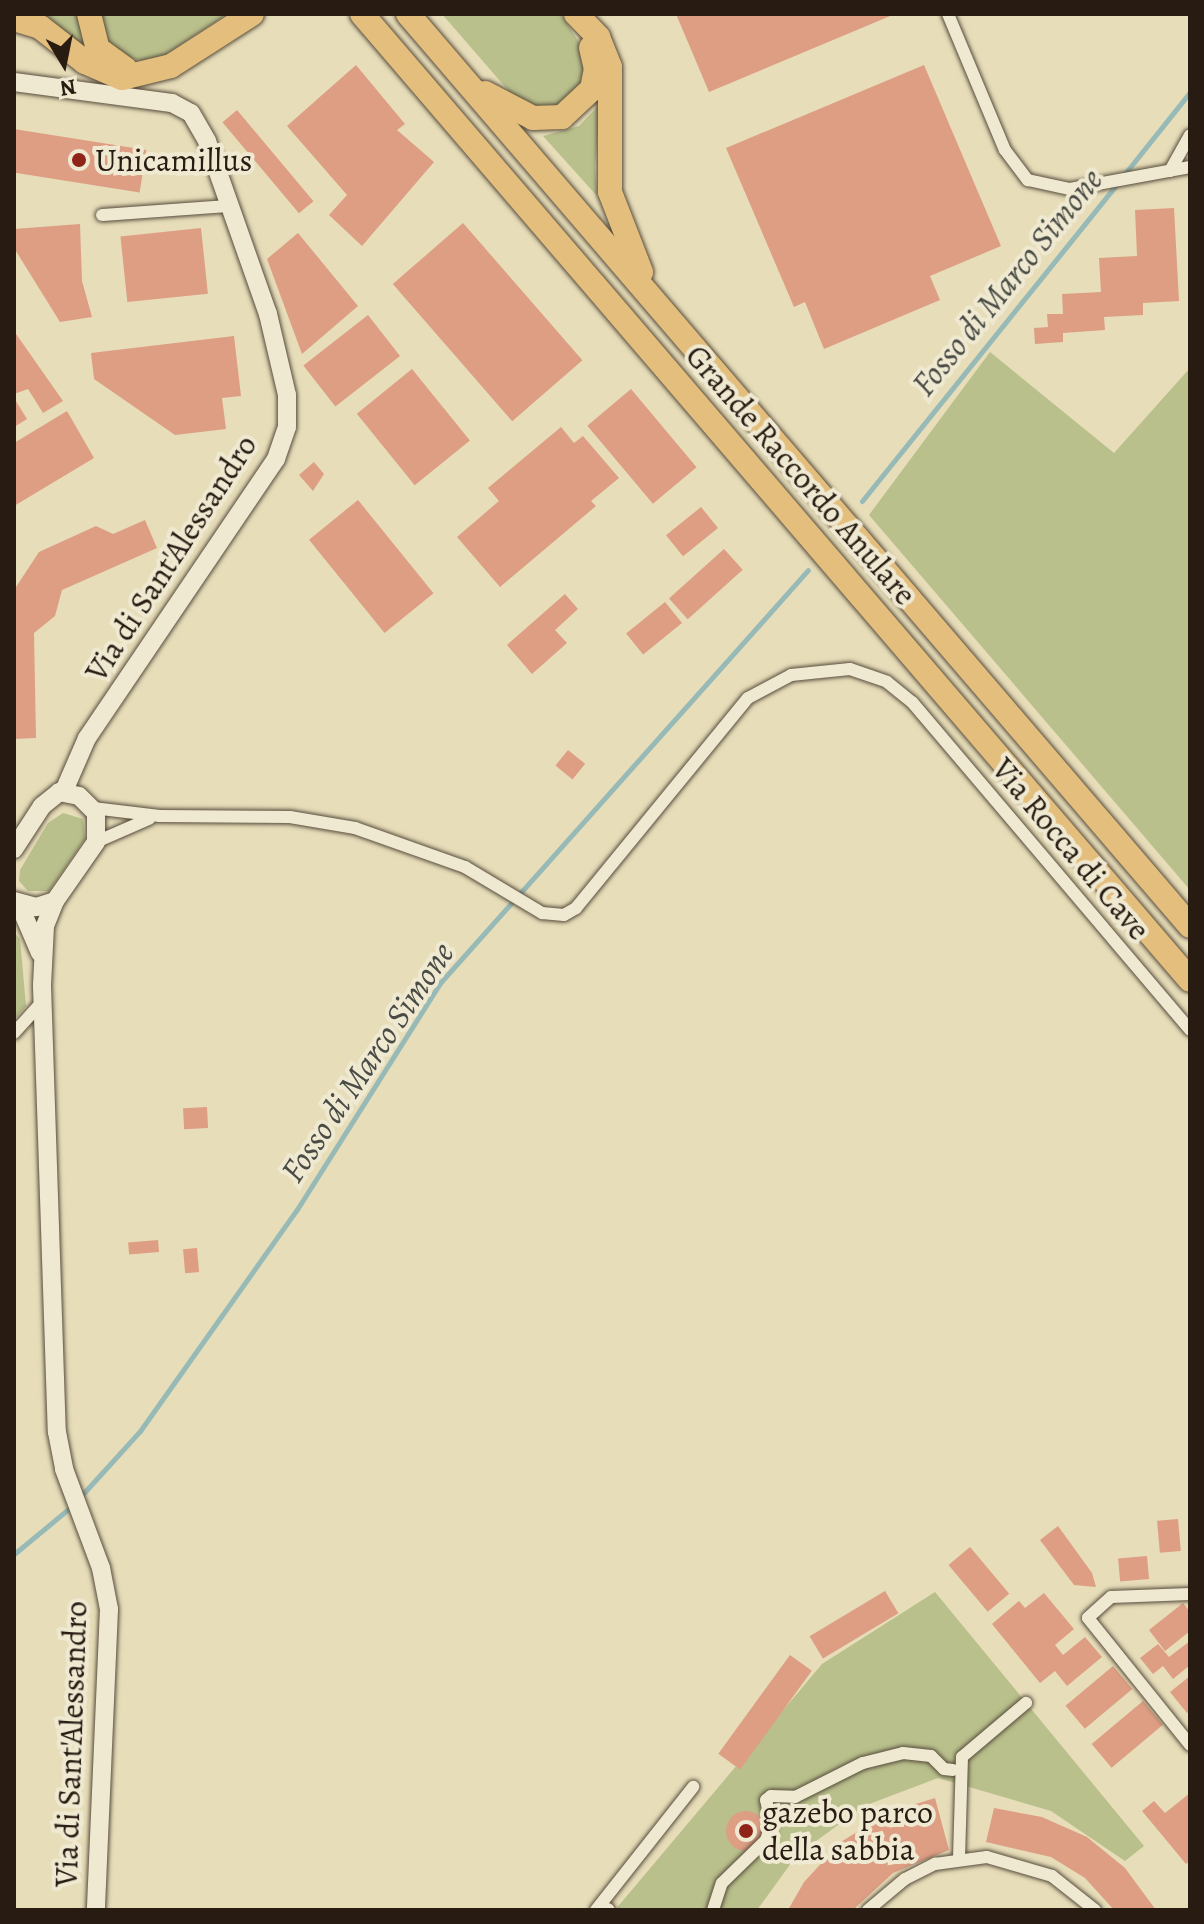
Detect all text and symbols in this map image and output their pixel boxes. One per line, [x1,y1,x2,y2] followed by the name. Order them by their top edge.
[24,24,104,104] north arrow
[58,71,79,104] text: N
[95,141,252,179] place label: Unicamillus
[70,151,88,169] marker: Unicamillus
[903,160,1111,404] water label: Fosso di Marco Simone
[678,337,924,613] street label: Grande Raccordo Anulare
[77,428,265,688] street label: Via di Sant'Alessandro
[984,750,1158,948] street label: Via Rocca di Cave
[272,934,462,1190] water label: Fosso di Marco Simone
[47,1600,95,1888] street label: Via di Sant'Alessandro
[762,1794,933,1869] place label: gazebo parco della sabbia
[737,1822,755,1840] marker: gazebo parco della sabbia

